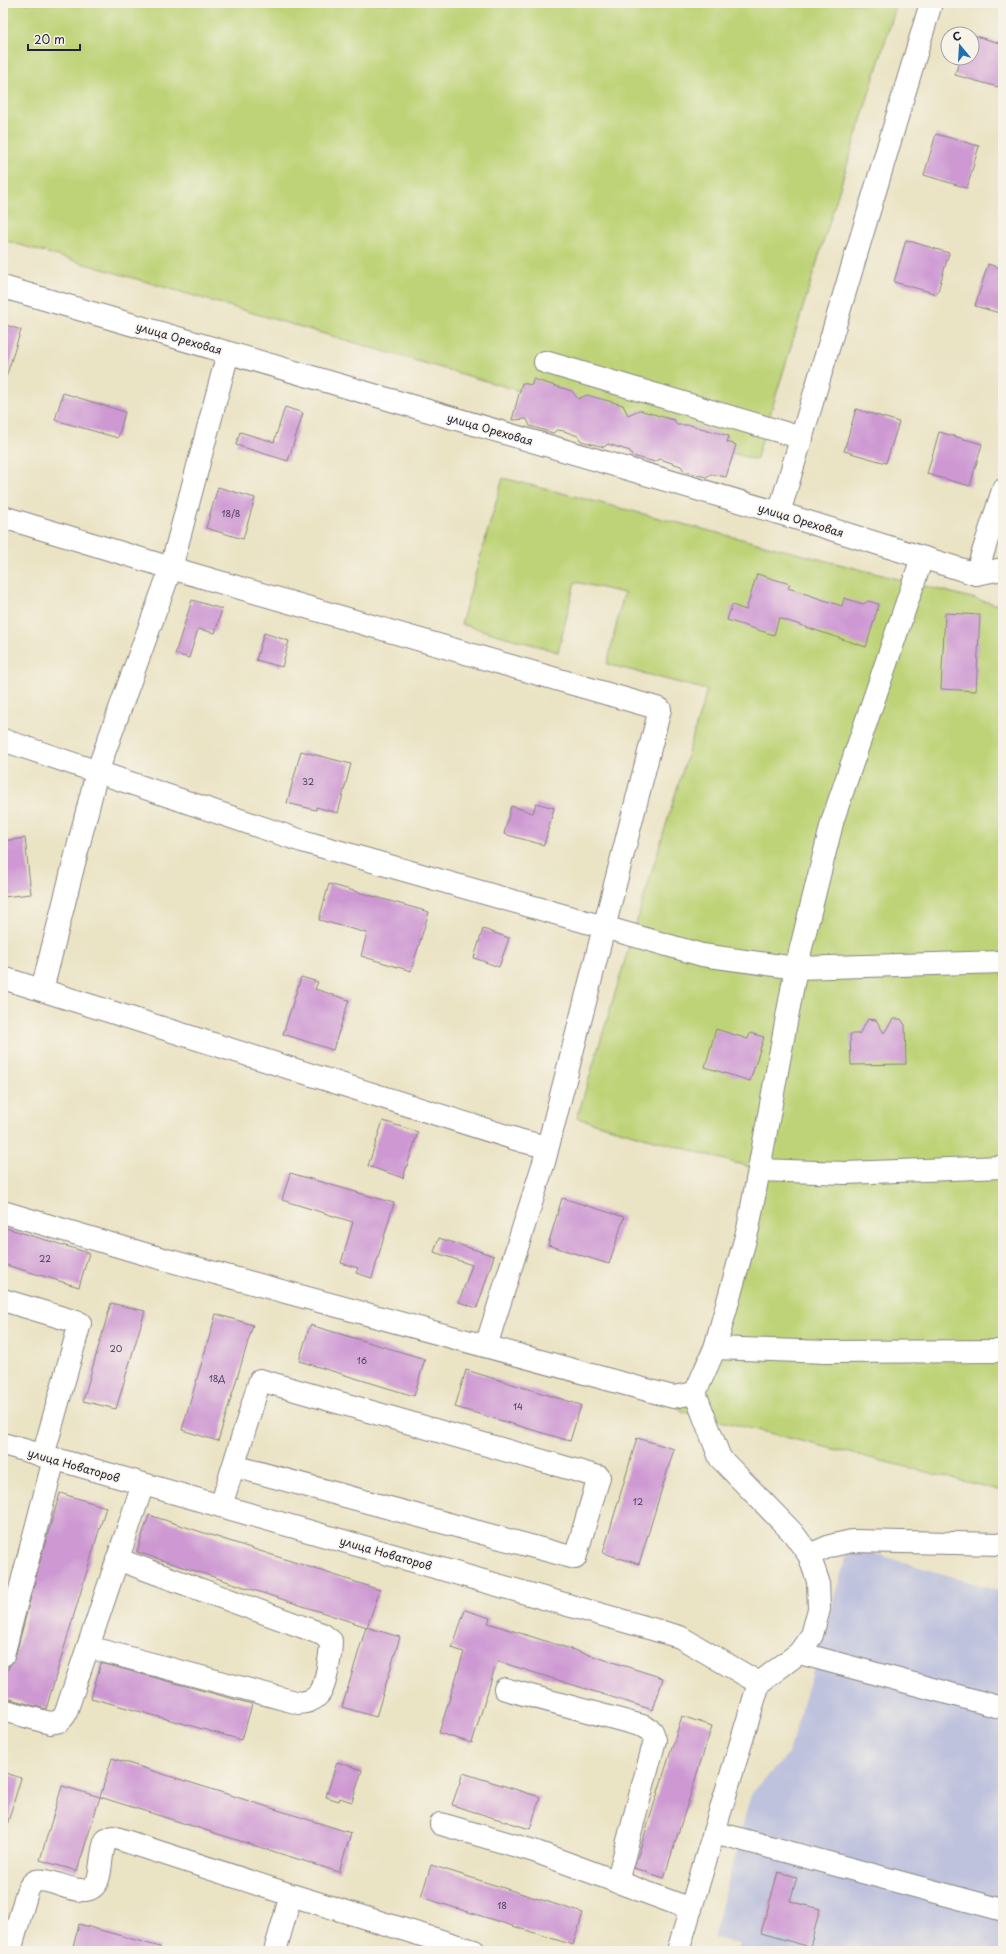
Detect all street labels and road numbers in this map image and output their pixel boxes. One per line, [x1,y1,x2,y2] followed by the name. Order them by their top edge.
[134,318,224,358] street label: улица Ореховая
[445,409,535,449] street label: улица Ореховая
[756,499,846,541] street label: улица Ореховая
[26,1444,122,1486] street label: улица Новаторов
[338,1532,434,1574] street label: улица Новаторов

